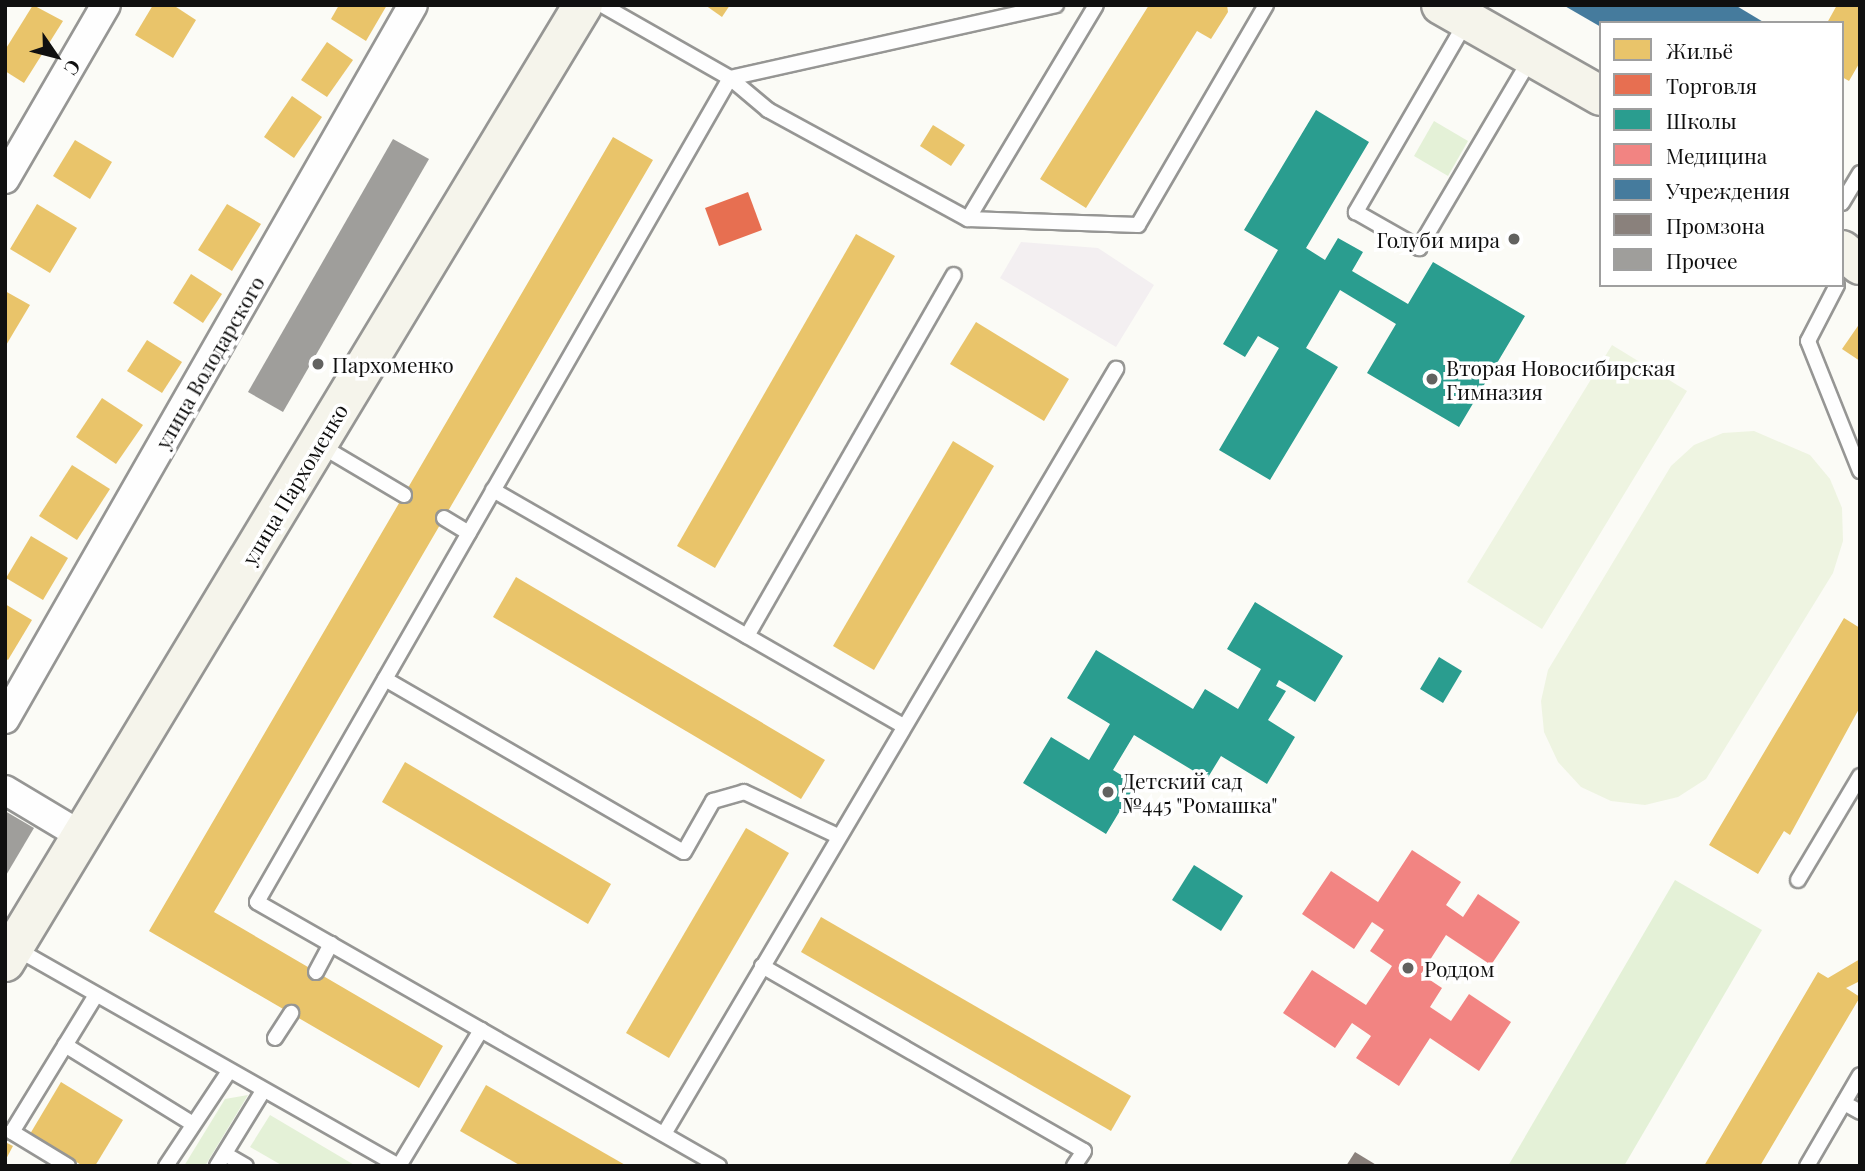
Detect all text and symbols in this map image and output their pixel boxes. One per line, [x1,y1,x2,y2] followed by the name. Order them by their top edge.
[21,21,91,91] north arrow
[1599,21,1844,287] legend
[1666,36,1733,64] text: Жильё
[59,55,88,81] text: С
[1666,71,1757,99] text: Торговля
[1666,106,1737,134] text: Школы
[1666,141,1767,169] text: Медицина
[1666,176,1790,204] text: Учреждения
[1666,211,1765,239] text: Промзона
[1377,226,1500,252] place label: Голуби мира
[1506,231,1522,247] marker: Голуби мира
[1666,246,1738,274] text: Прочее
[149,271,269,453] street label: улица Володарского
[332,351,454,377] place label: Пархоменко
[1446,354,1675,404] place label: Вторая Новосибирская Гимназия
[310,356,326,372] marker: Пархоменко
[1424,371,1440,387] marker: Вторая Новосибирская Гимназия
[236,399,352,569] street label: улица Пархоменко
[1122,767,1278,817] place label: Детский сад №445 "Ромашка"
[1100,784,1116,800] marker: Детский сад №445 "Ромашка"
[1424,955,1495,981] place label: Роддом
[1398,958,1418,978] marker: Роддом

